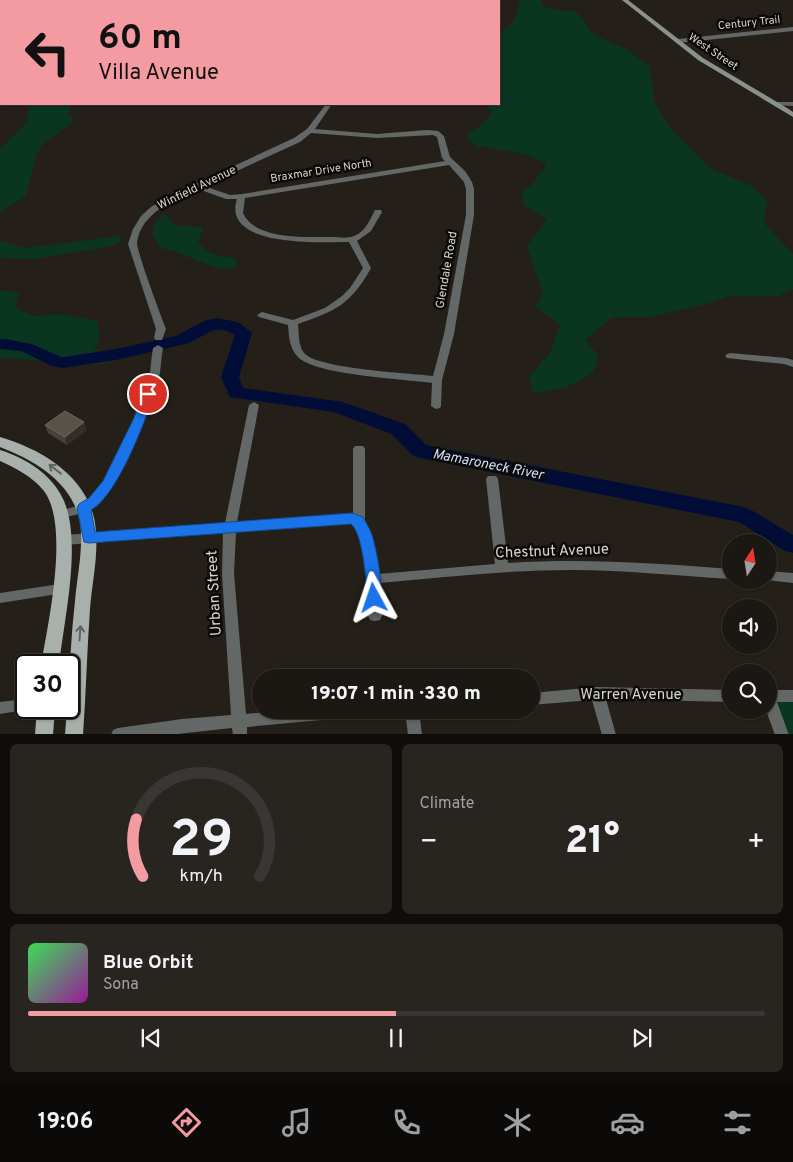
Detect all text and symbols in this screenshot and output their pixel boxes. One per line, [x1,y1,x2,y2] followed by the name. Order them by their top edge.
[717,13,781,33] street label: Century Trail
[98,17,182,61] text: 60 m
[15,20,80,85] icon: left
[685,30,741,74] street label: West Street
[98,60,219,87] text: Villa Avenue
[269,156,373,186] street label: Braxmar Drive North
[155,162,239,214] street label: Winfield Avenue
[432,230,462,310] street label: Glendale Road
[127,373,169,415] pin
[134,380,162,408] icon: arrive
[431,446,546,484] water label: Mamaroneck River
[48,464,61,475] one-way arrow
[722,534,778,589] north arrow
[722,534,777,719] map controls
[495,541,609,563] street label: Chestnut Avenue
[203,550,227,636] street label: Urban Street
[347,571,399,623] position arrow
[722,599,777,654] button: sound
[76,626,85,642] one-way arrow
[15,654,80,719] speed limit sign: 30
[722,664,777,719] button: search
[311,682,481,706] text: 19:07 · 1 min · 330 m
[580,686,682,705] street label: Warren Avenue
[420,794,474,814] text: Climate
[169,809,233,875] text: 29
[565,818,620,867] text: 21°
[420,825,438,861] text: −
[747,825,765,861] text: +
[179,865,222,888] text: km/h
[103,951,193,975] text: Blue Orbit
[103,975,139,995] text: Sona
[137,1024,165,1052] icon: previous
[382,1024,410,1052] icon: pause
[628,1024,656,1052] icon: next
[169,1105,204,1140] icon: directions
[279,1105,314,1140] icon: music
[389,1105,424,1140] icon: phone
[500,1105,535,1140] icon: climate
[610,1105,645,1140] icon: car
[720,1105,755,1140] icon: filters
[38,1109,93,1136] text: 19:06

